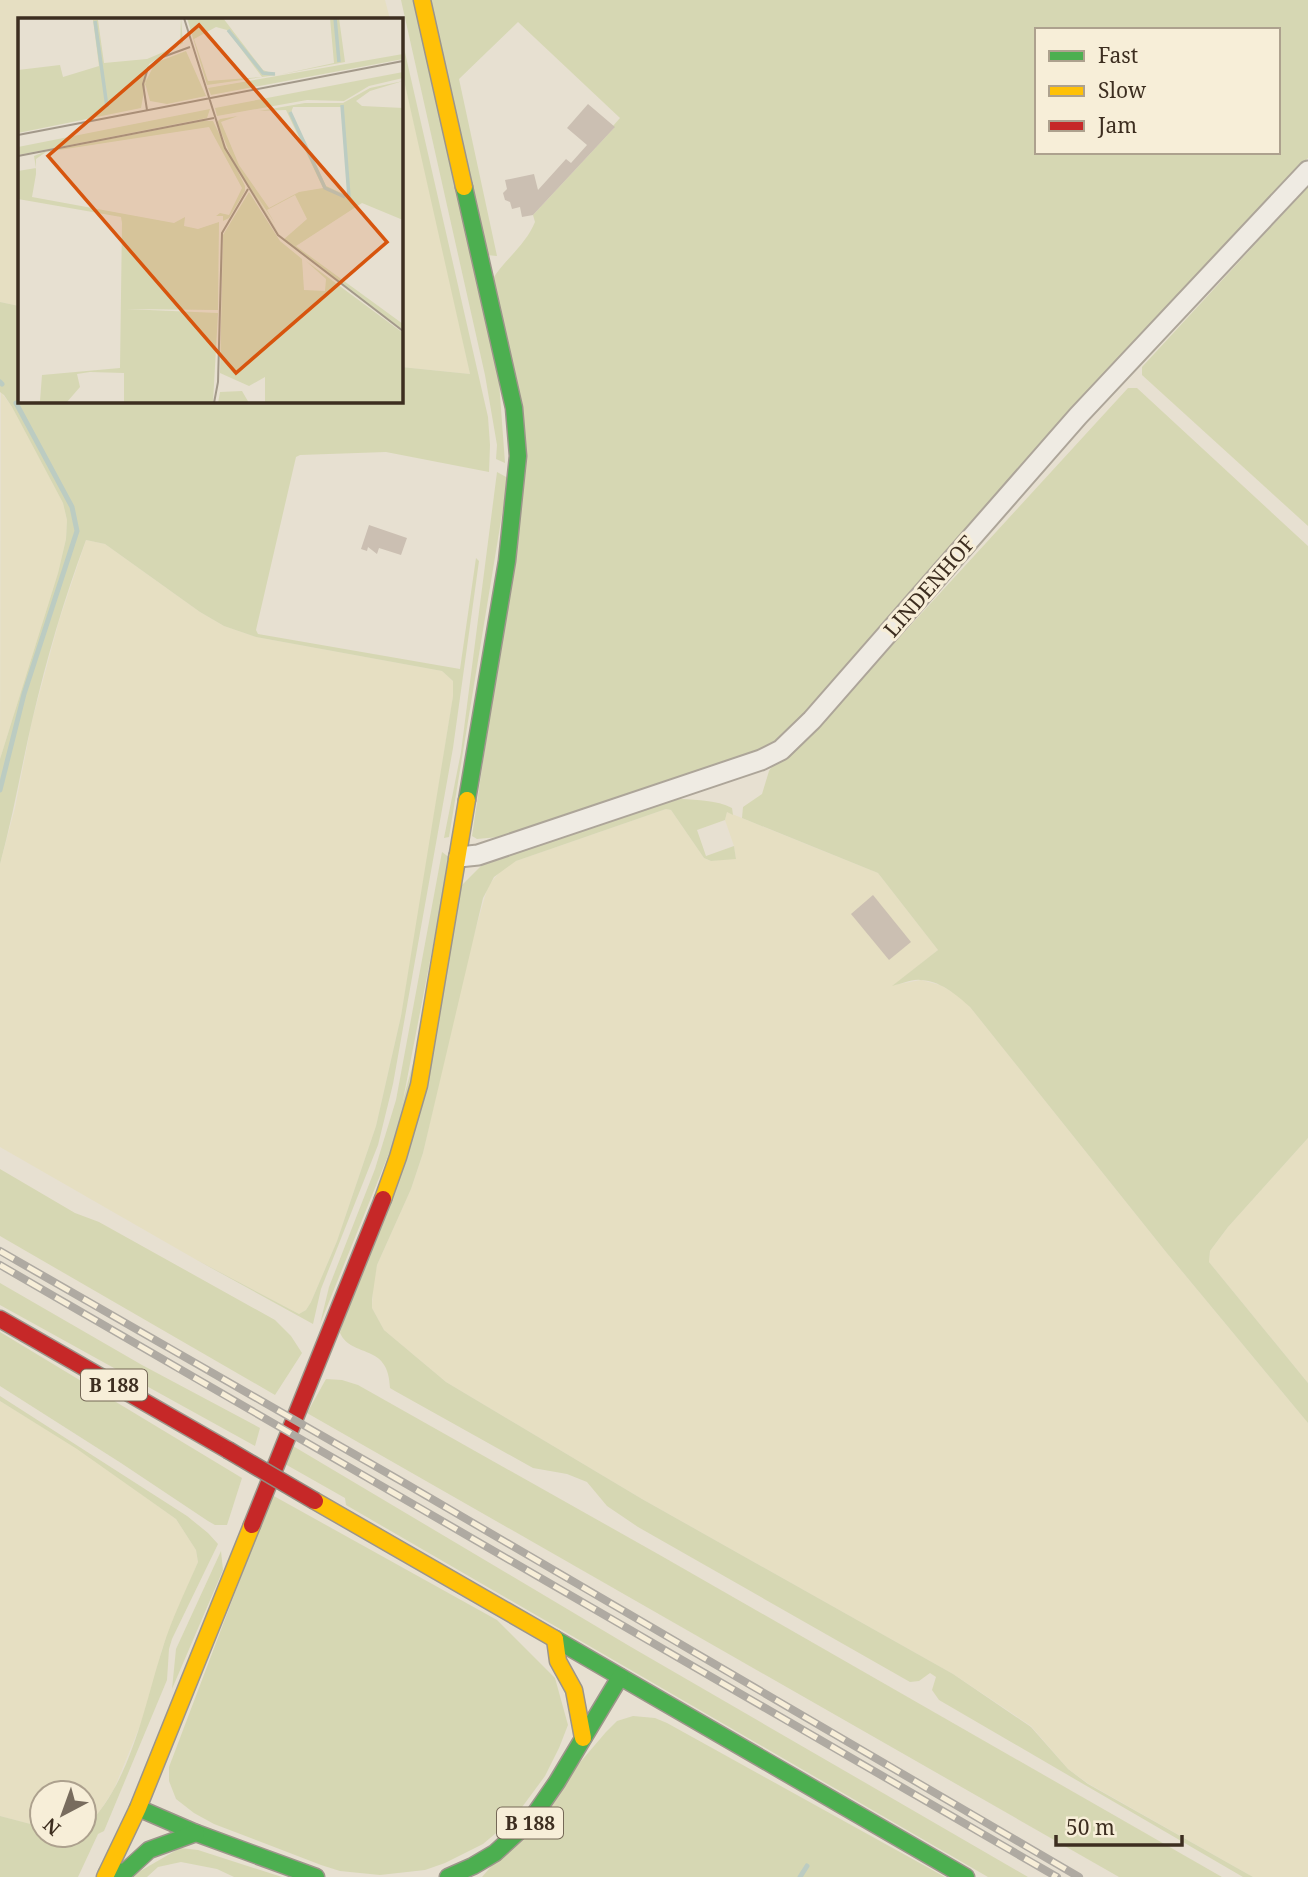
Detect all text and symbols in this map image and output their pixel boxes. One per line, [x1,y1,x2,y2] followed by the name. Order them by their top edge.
[18,18,402,402] inset map
[1035,28,1280,154] legend
[1098,41,1138,69] text: Fast
[1098,76,1147,104] text: Slow
[1097,111,1137,139] text: Jam
[877,529,981,643] street label: LINDENHOF
[81,1370,147,1400] road number: B 188
[28,1779,98,1849] north arrow
[1056,1804,1182,1848] scale bar
[497,1808,563,1839] road number: B 188
[38,1812,66,1842] text: N
[1066,1813,1115,1841] text: 50 m

